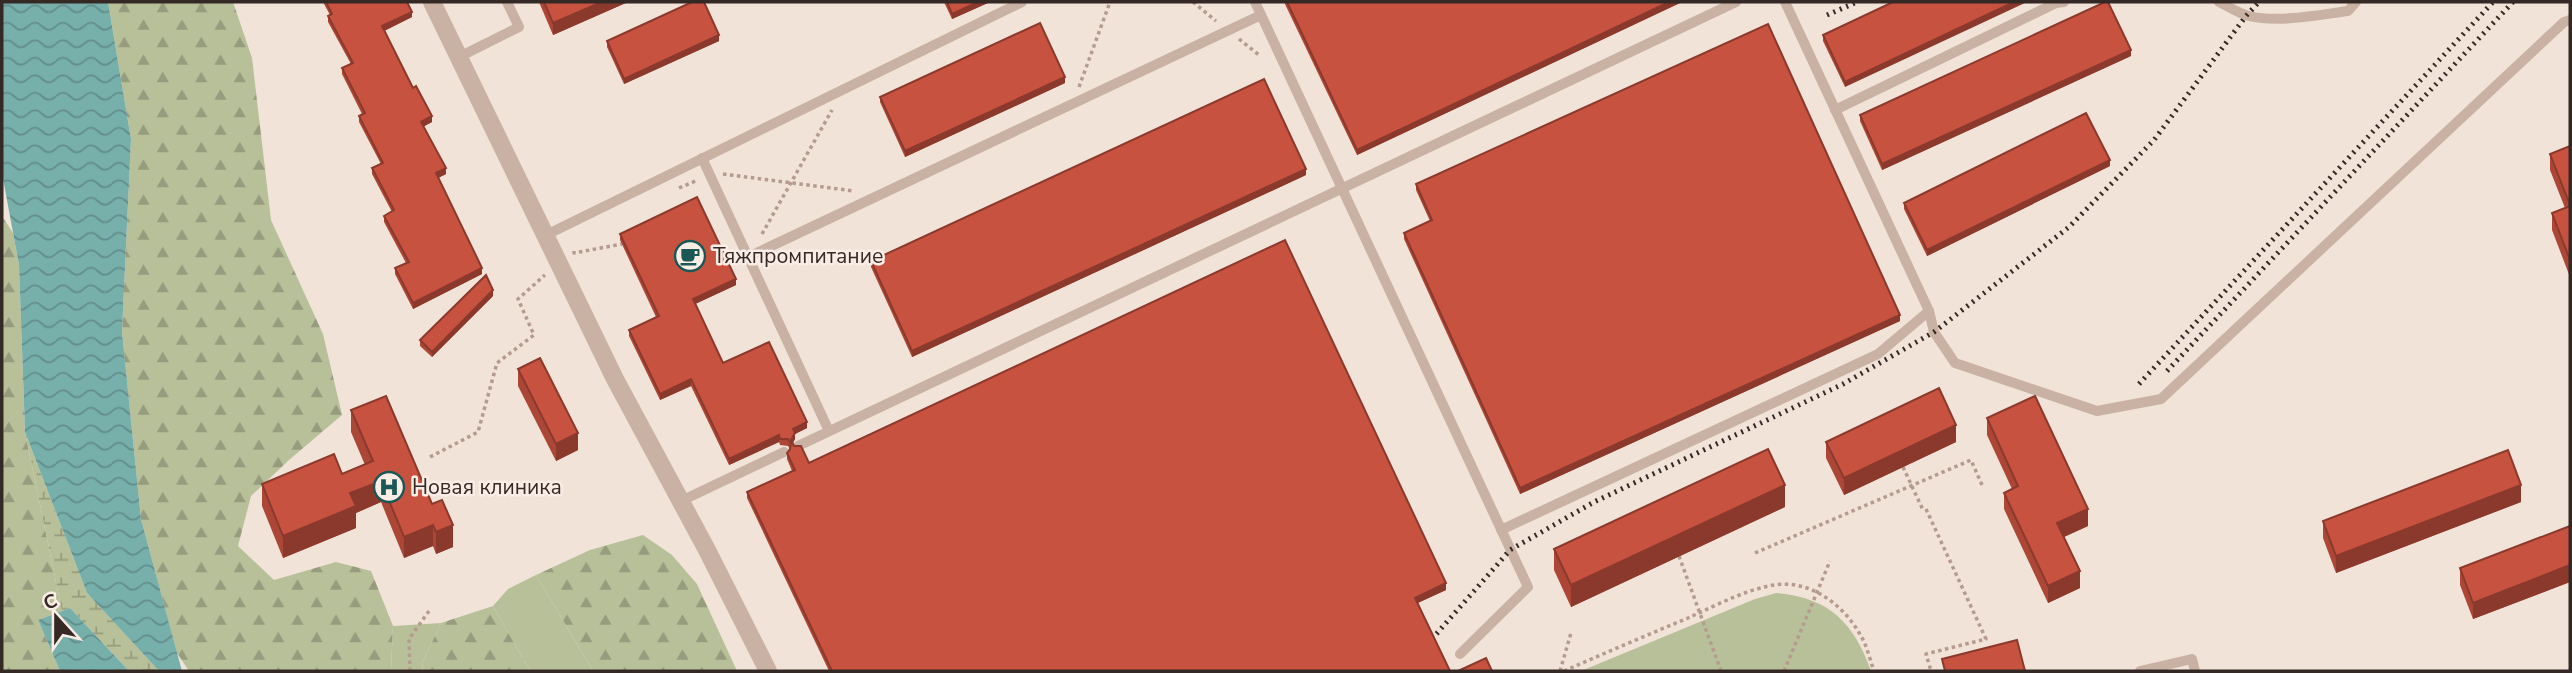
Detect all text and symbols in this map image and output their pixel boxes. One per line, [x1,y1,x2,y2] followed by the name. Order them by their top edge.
[673,239,707,273] cafe icon: Тяжпромпитание
[713,242,883,270] place label: Тяжпромпитание
[372,470,406,504] hospital icon: Новая клиника
[412,473,562,501] place label: Новая клиника
[21,582,91,652] north arrow
[40,588,61,617] text: С

